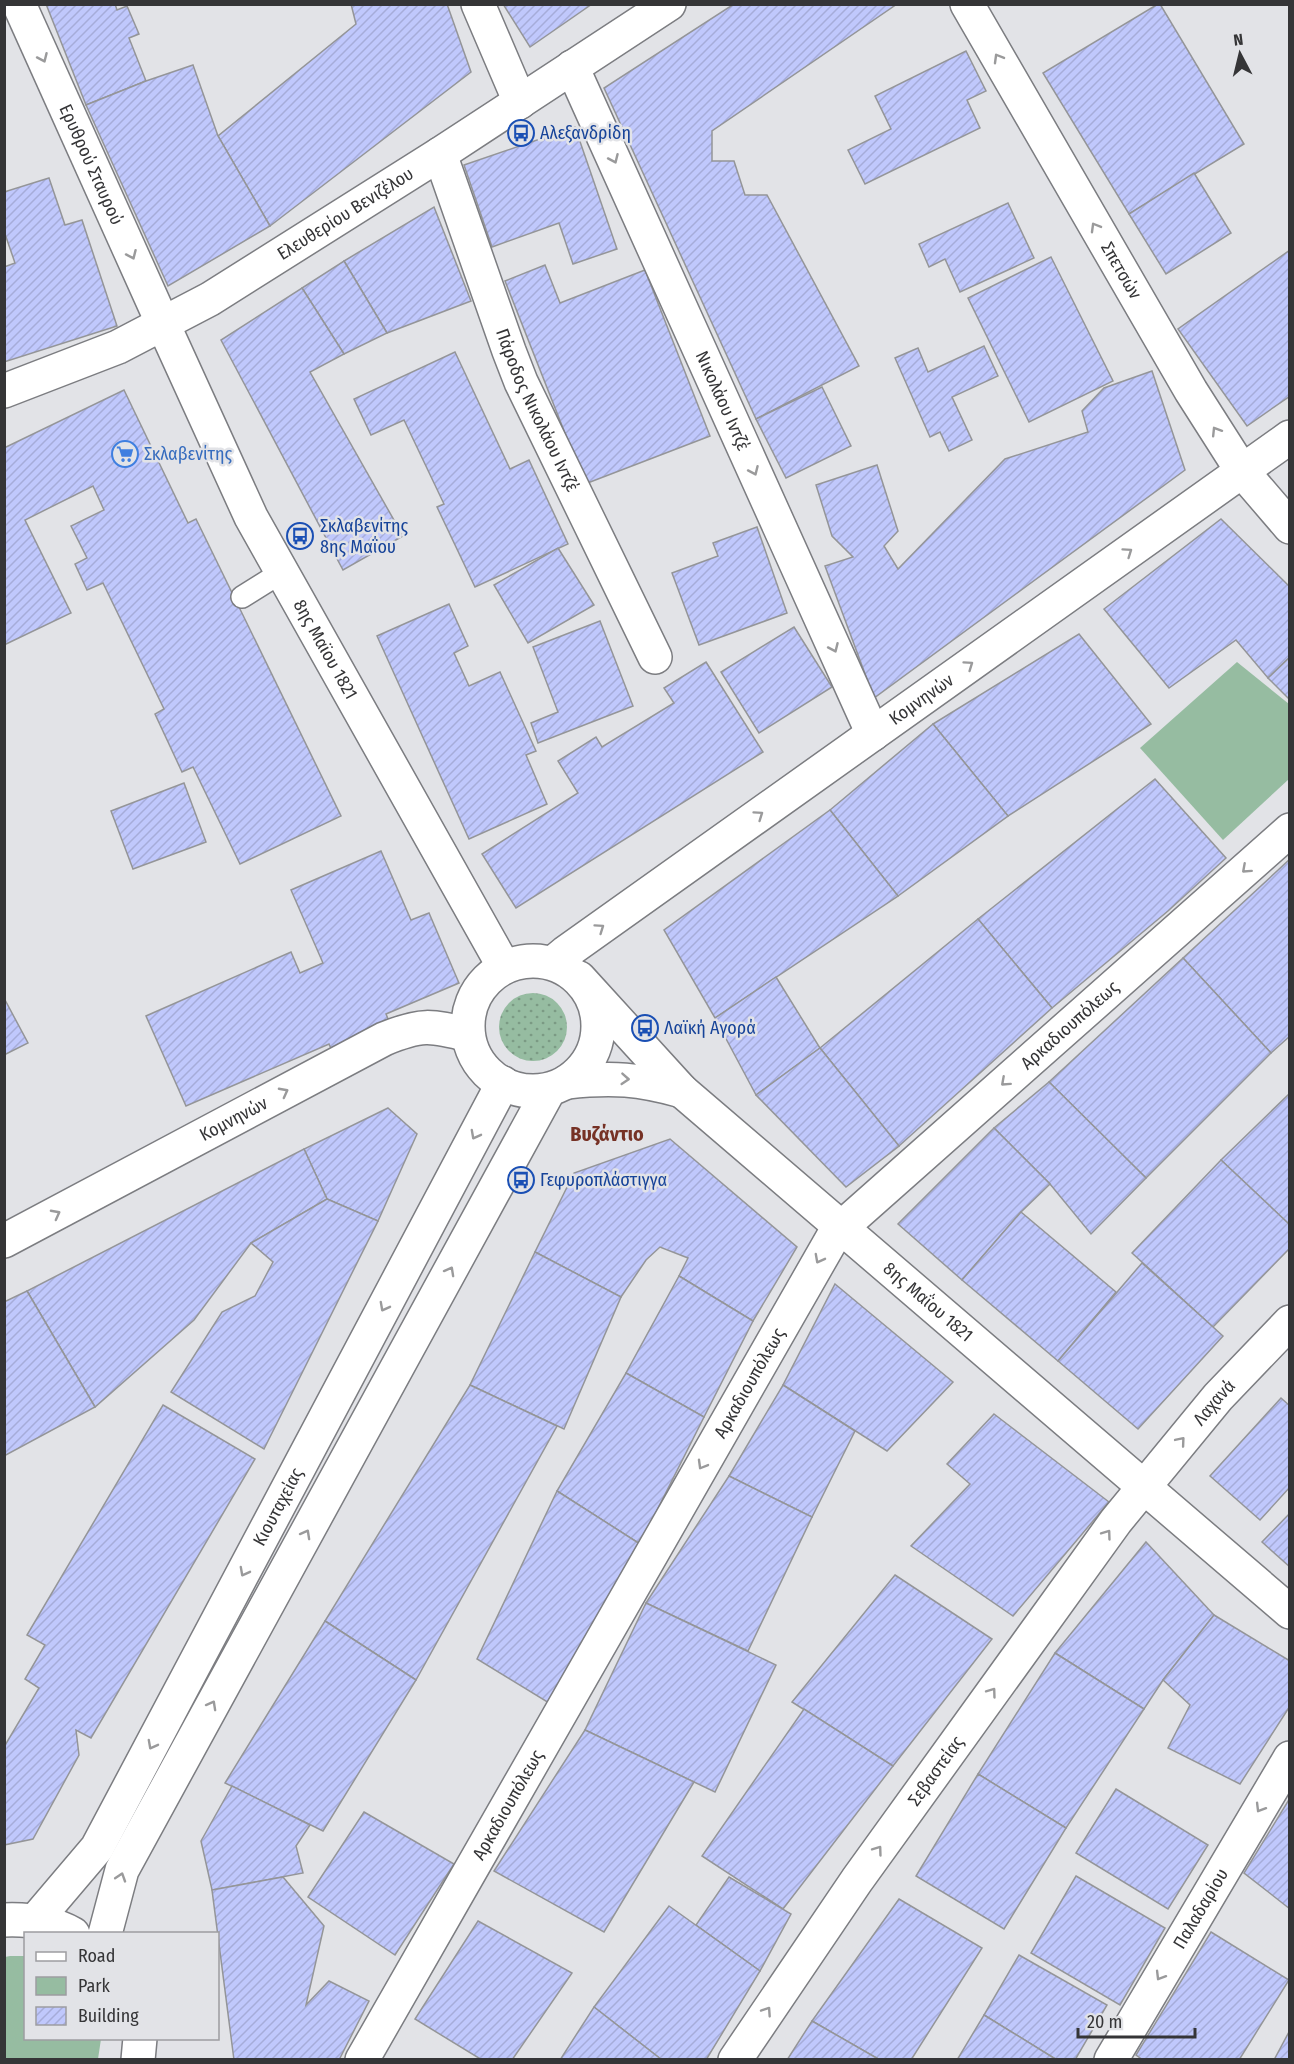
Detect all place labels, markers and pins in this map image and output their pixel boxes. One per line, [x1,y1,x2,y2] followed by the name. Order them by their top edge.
[506,118,536,148] bus stop icon: Αλεξανδρίδη
[540,122,631,144] place label: Αλεξανδρίδη
[110,439,140,469] supermarket icon: Σκλαβενίτης
[144,443,232,465] place label: Σκλαβενίτης
[320,515,408,558] place label: Σκλαβενίτης 8ης Μαΐου
[285,521,315,551] bus stop icon: Σκλαβενίτης 8ης Μαΐου
[630,1013,660,1043] bus stop icon: Λαϊκή Αγορά
[664,1017,756,1039] place label: Λαϊκή Αγορά
[506,1165,536,1195] bus stop icon: Γεφυροπλάστιγγα
[540,1169,667,1191] place label: Γεφυροπλάστιγγα

